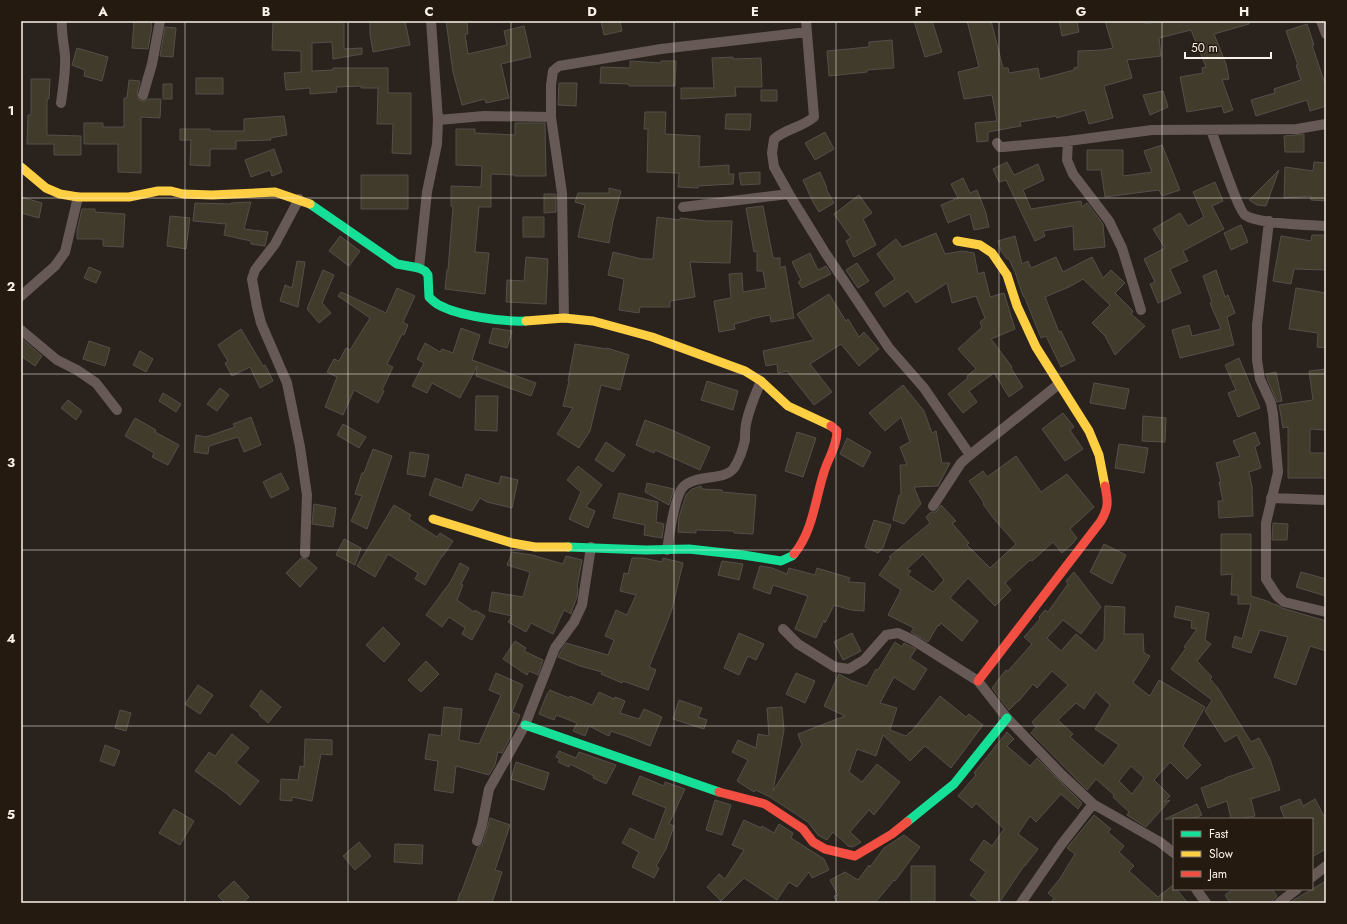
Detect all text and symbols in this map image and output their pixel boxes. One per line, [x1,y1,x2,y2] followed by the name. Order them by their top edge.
[97,2,108,21] text: A
[262,2,271,21] text: B
[424,2,434,21] text: C
[587,2,597,21] text: D
[751,2,759,21] text: E
[914,2,922,21] text: F
[1076,2,1087,21] text: G
[1239,2,1249,21] text: H
[1185,34,1271,60] scale bar
[1191,39,1218,57] text: 50 m
[8,101,14,120] text: 1
[7,277,15,296] text: 2
[7,453,15,472] text: 3
[6,629,16,648] text: 4
[7,805,15,824] text: 5
[1173,818,1313,890] legend
[1209,825,1228,843] text: Fast
[1209,845,1234,863] text: Slow
[1207,865,1227,883] text: Jam

